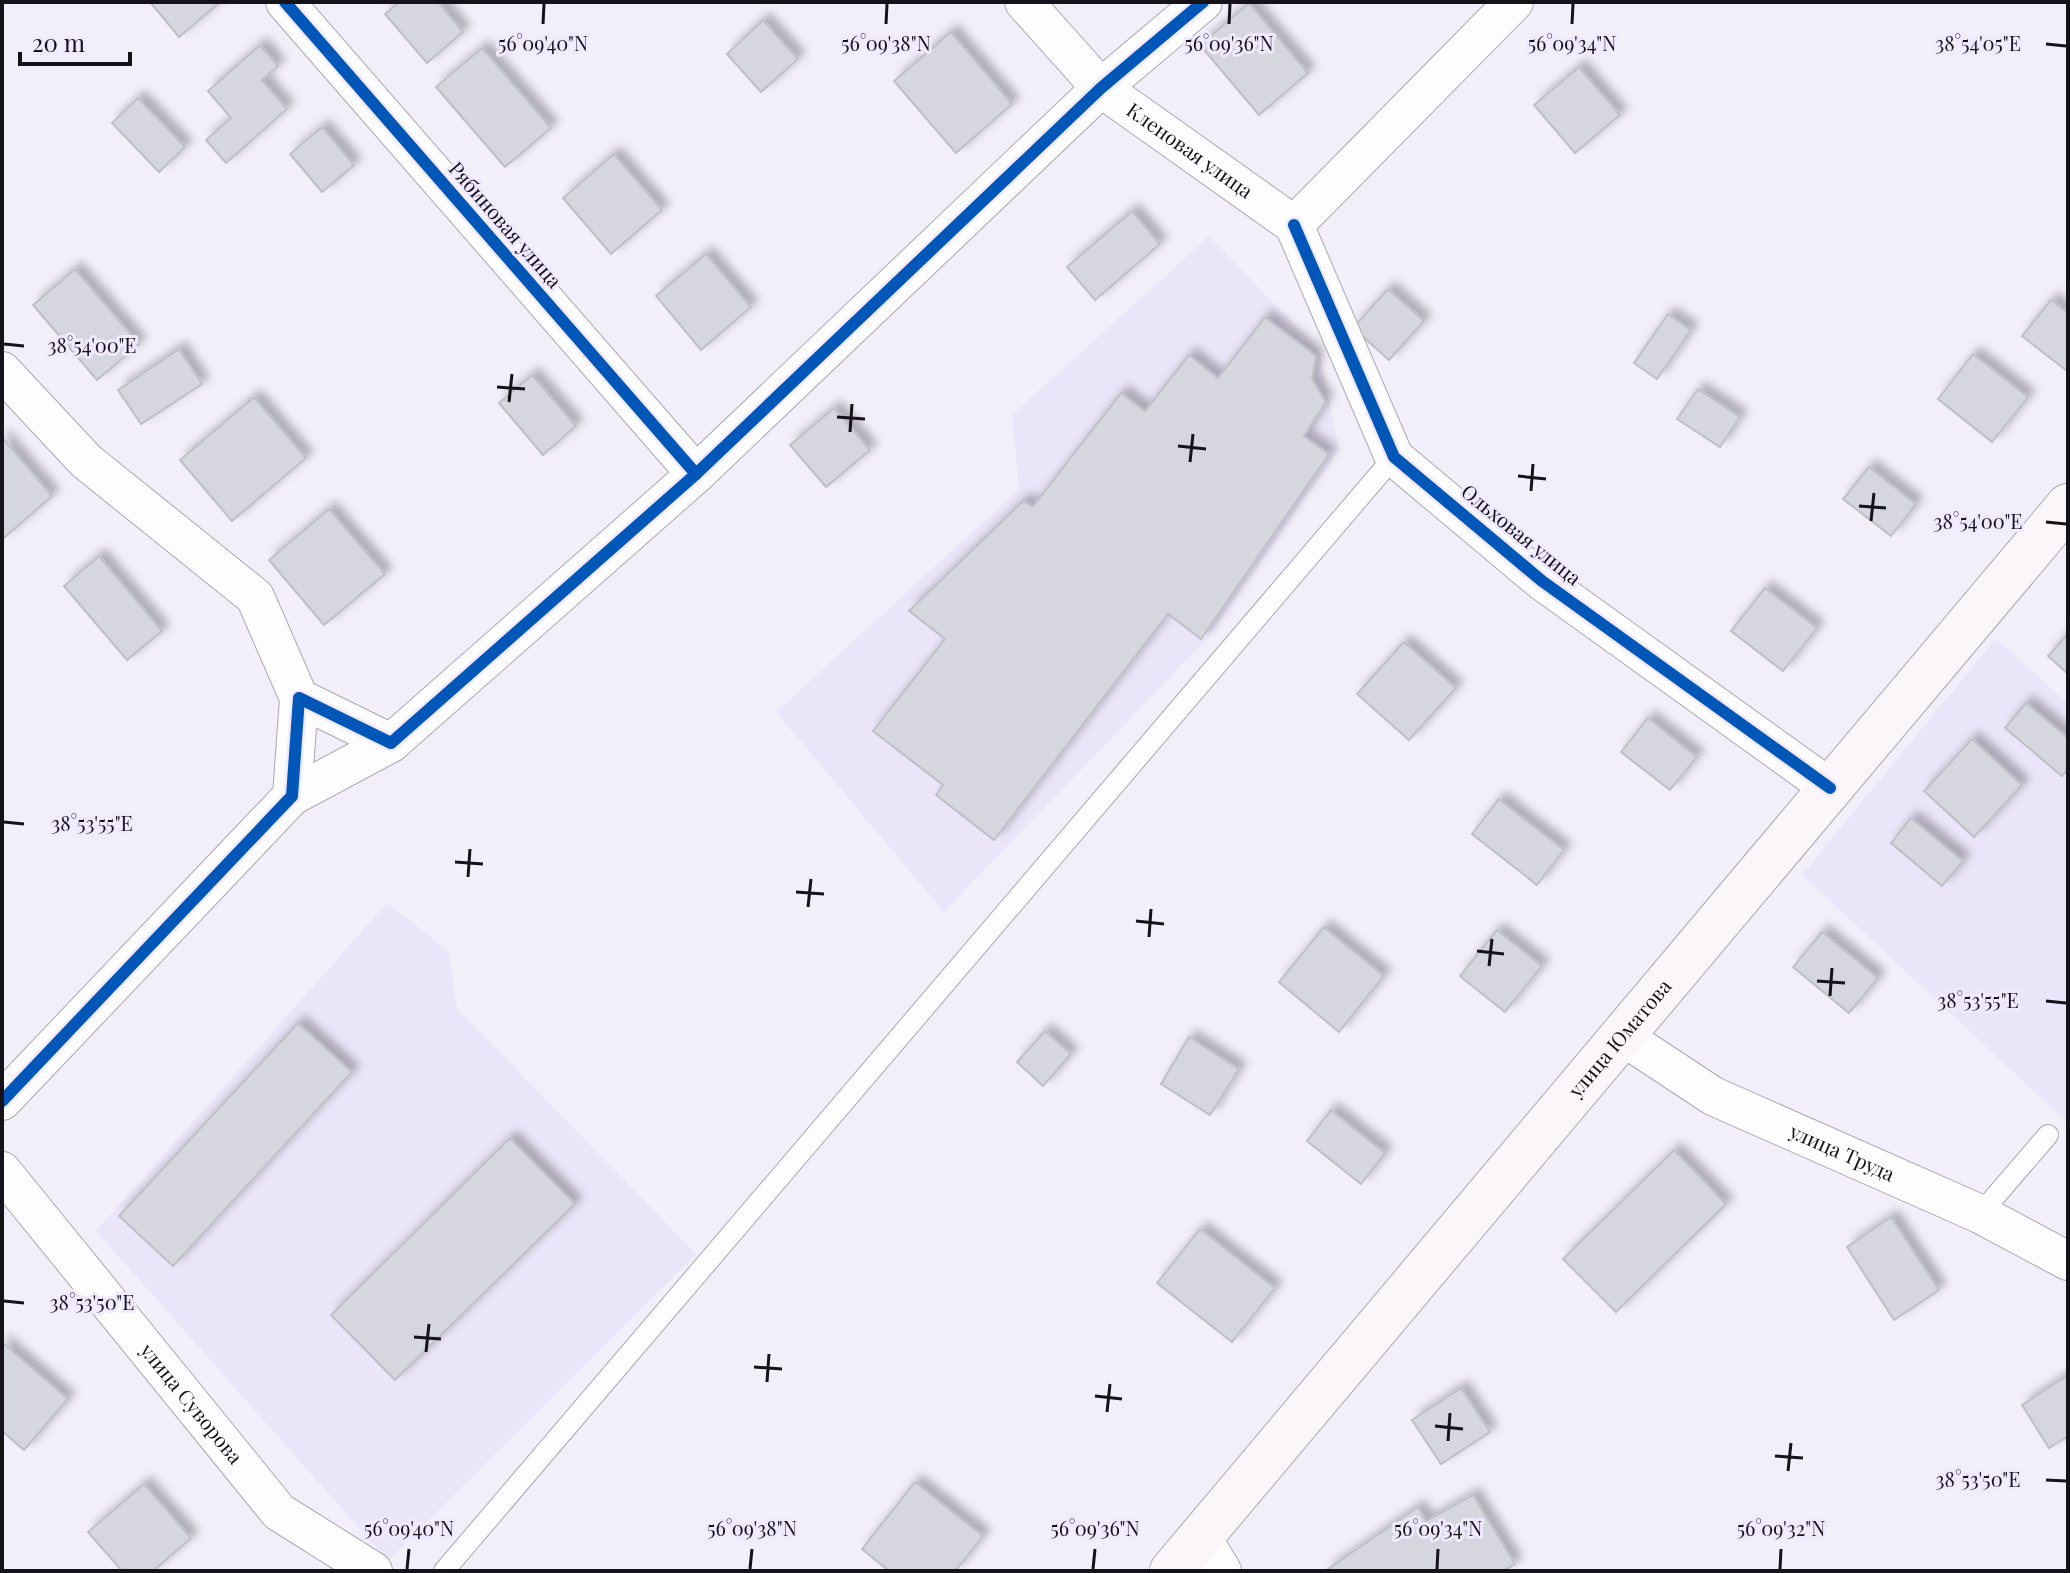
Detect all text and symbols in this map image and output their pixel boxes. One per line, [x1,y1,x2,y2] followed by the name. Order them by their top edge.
[20,16,130,66] scale bar
[32,26,85,58] text: 20 m
[498,29,588,56] text: 56°09'40"N
[841,29,931,56] text: 56°09'38"N
[1184,29,1274,56] text: 56°09'36"N
[1528,29,1616,56] text: 56°09'34"N
[1935,29,2021,56] text: 38°54'05"E
[1122,96,1259,204] street label: Кленовая улица
[444,155,569,293] street label: Рябиновая улица
[47,331,137,358] text: 38°54'00"E
[1456,477,1588,591] street label: Ольховая улица
[1933,507,2023,534] text: 38°54'00"E
[51,809,133,836] text: 38°53'55"E
[1561,973,1676,1103] street label: улица Юматова
[1937,986,2019,1013] text: 38°53'55"E
[1785,1116,1899,1187] street label: улица Труда
[49,1288,135,1315] text: 38°53'50"E
[134,1336,250,1469] street label: улица Суворова
[1935,1465,2021,1492] text: 38°53'50"E
[364,1514,454,1541] text: 56°09'40"N
[707,1514,797,1541] text: 56°09'38"N
[1050,1514,1140,1541] text: 56°09'36"N
[1394,1514,1482,1541] text: 56°09'34"N
[1737,1514,1825,1541] text: 56°09'32"N

